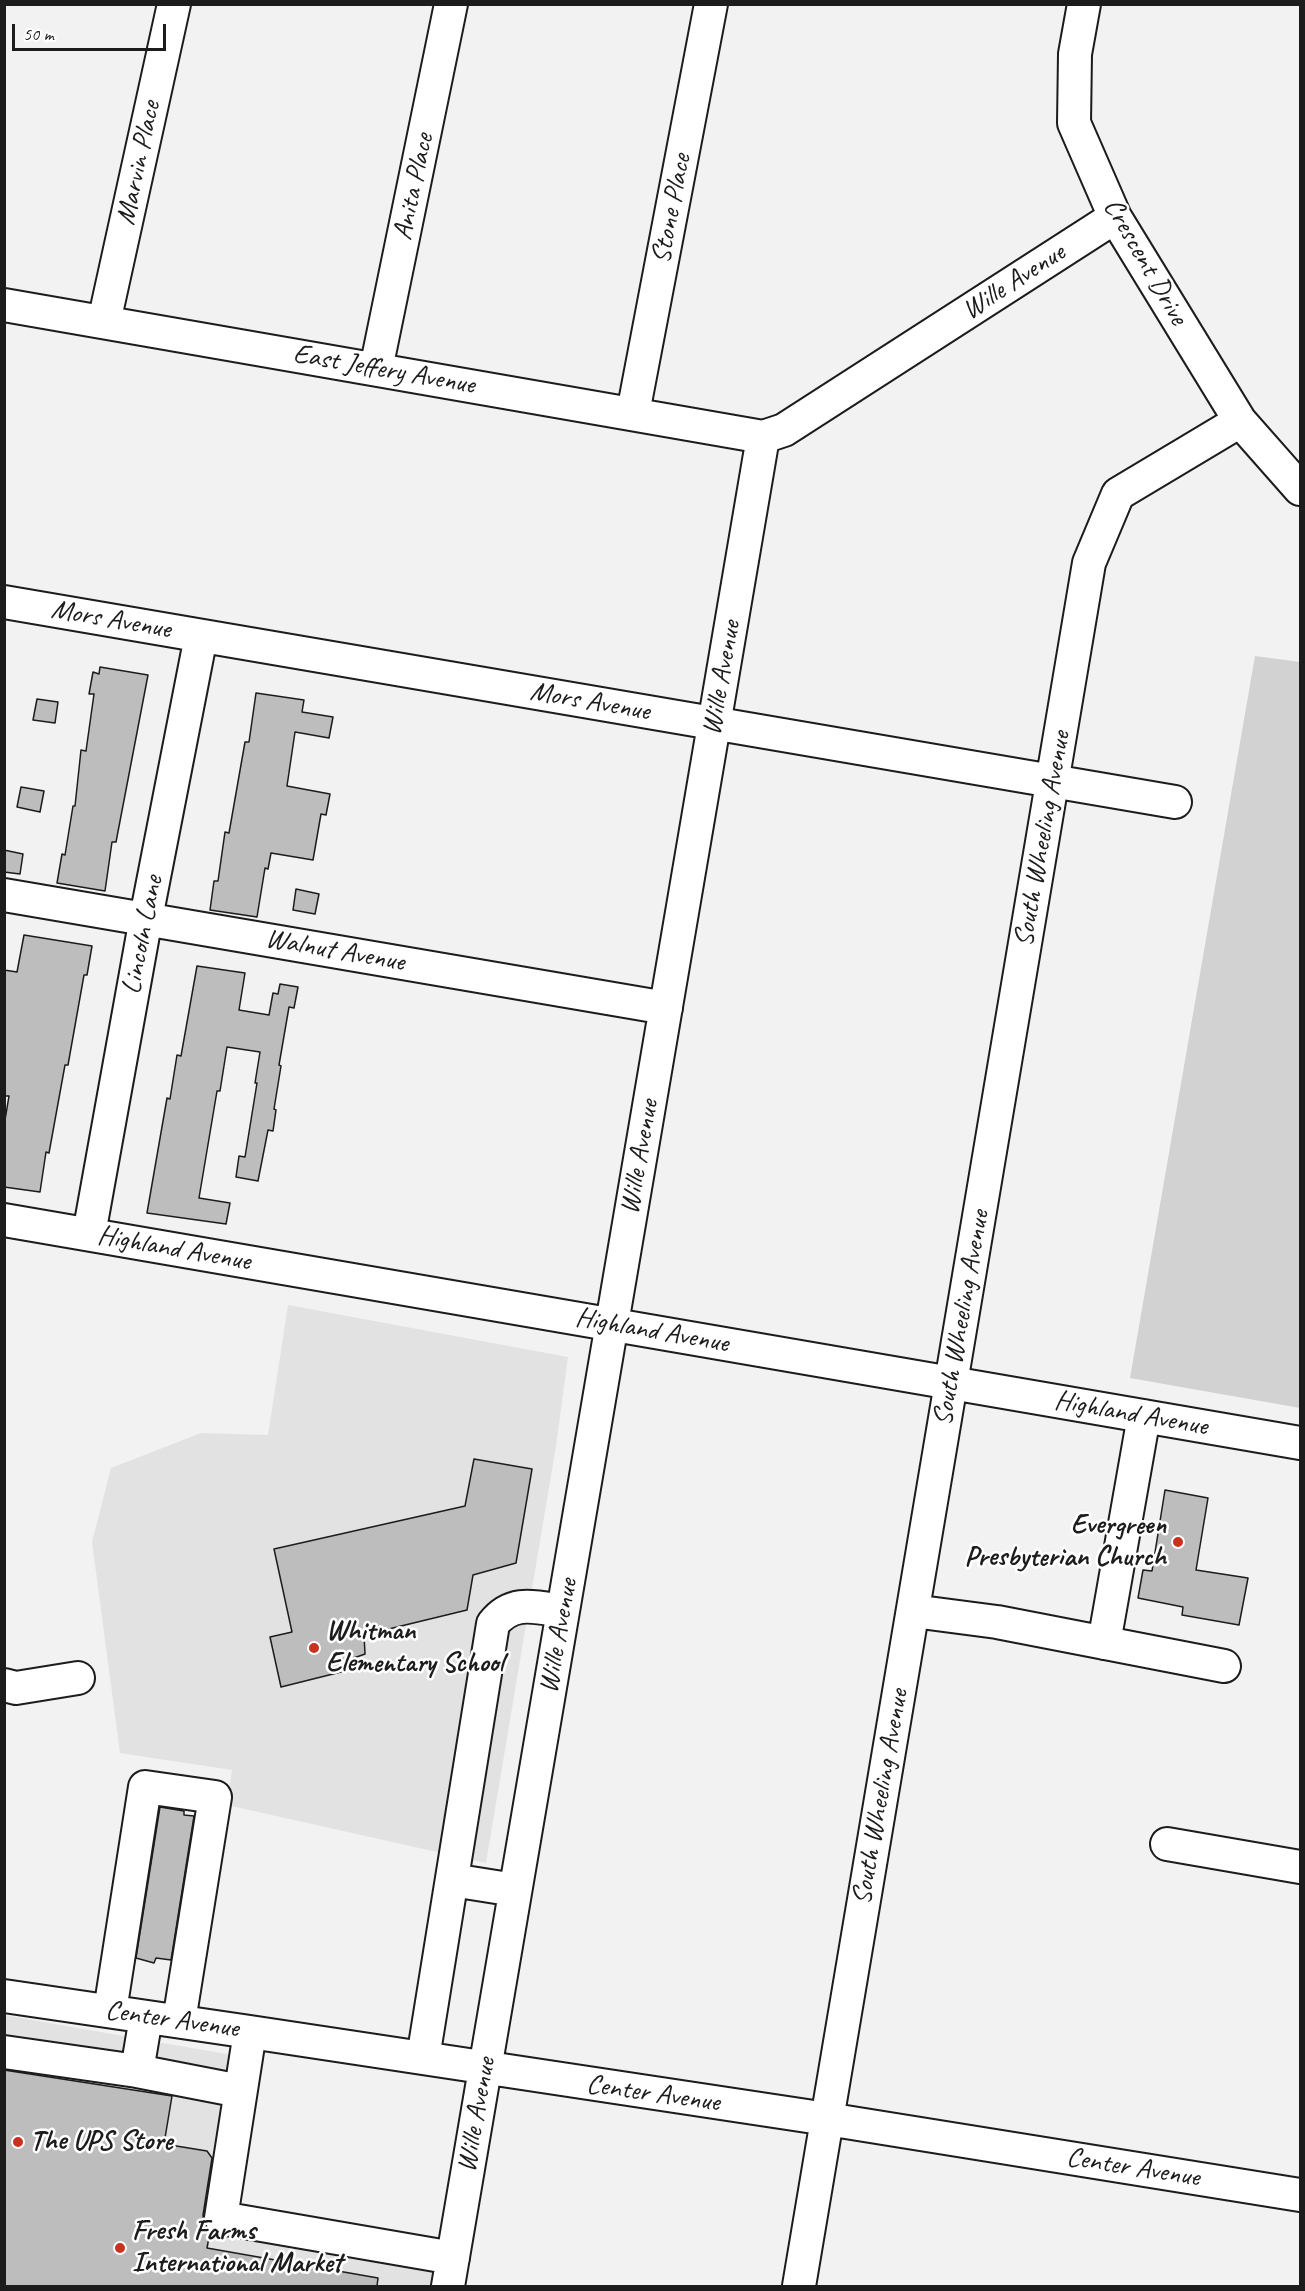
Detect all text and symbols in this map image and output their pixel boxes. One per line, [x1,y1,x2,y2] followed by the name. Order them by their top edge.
[15,12,170,50] scale bar
[23,23,54,45] text: 50 m
[110,98,168,228] street label: Marvin Place
[386,131,442,243] street label: Anita Place
[645,151,699,267] street label: Stone Place
[1095,193,1195,331] street label: Crescent Drive
[956,236,1072,328] street label: Wille Avenue
[291,337,477,403] street label: East Jeffery Avenue
[49,593,173,647] street label: Mors Avenue
[695,618,749,738] street label: Wille Avenue
[528,675,652,729] street label: Mors Avenue
[1008,729,1078,949] street label: South Wheeling Avenue
[115,873,171,997] street label: Lincoln Lane
[263,922,407,980] street label: Walnut Avenue
[613,1097,667,1217] street label: Wille Avenue
[927,1208,997,1428] street label: South Wheeling Avenue
[95,1219,253,1279] street label: Highland Avenue
[573,1301,731,1361] street label: Highland Avenue
[1052,1384,1210,1444] street label: Highland Avenue
[964,1509,1166,1575] place label: Evergreen Presbyterian Church
[1171,1535,1185,1549] marker: Evergreen Presbyterian Church
[532,1576,586,1696] street label: Wille Avenue
[326,1615,504,1681] place label: Whitman Elementary School
[307,1641,321,1655] marker: Whitman Elementary School
[846,1687,916,1907] street label: South Wheeling Avenue
[103,1994,241,2046] street label: Center Avenue
[450,2055,504,2175] street label: Wille Avenue
[584,2068,722,2120] street label: Center Avenue
[30,2125,173,2159] place label: The UPS Store
[11,2135,25,2149] marker: The UPS Store
[1064,2141,1202,2195] street label: Center Avenue
[132,2215,342,2281] place label: Fresh Farms International Market
[113,2241,127,2255] marker: Fresh Farms International Market

